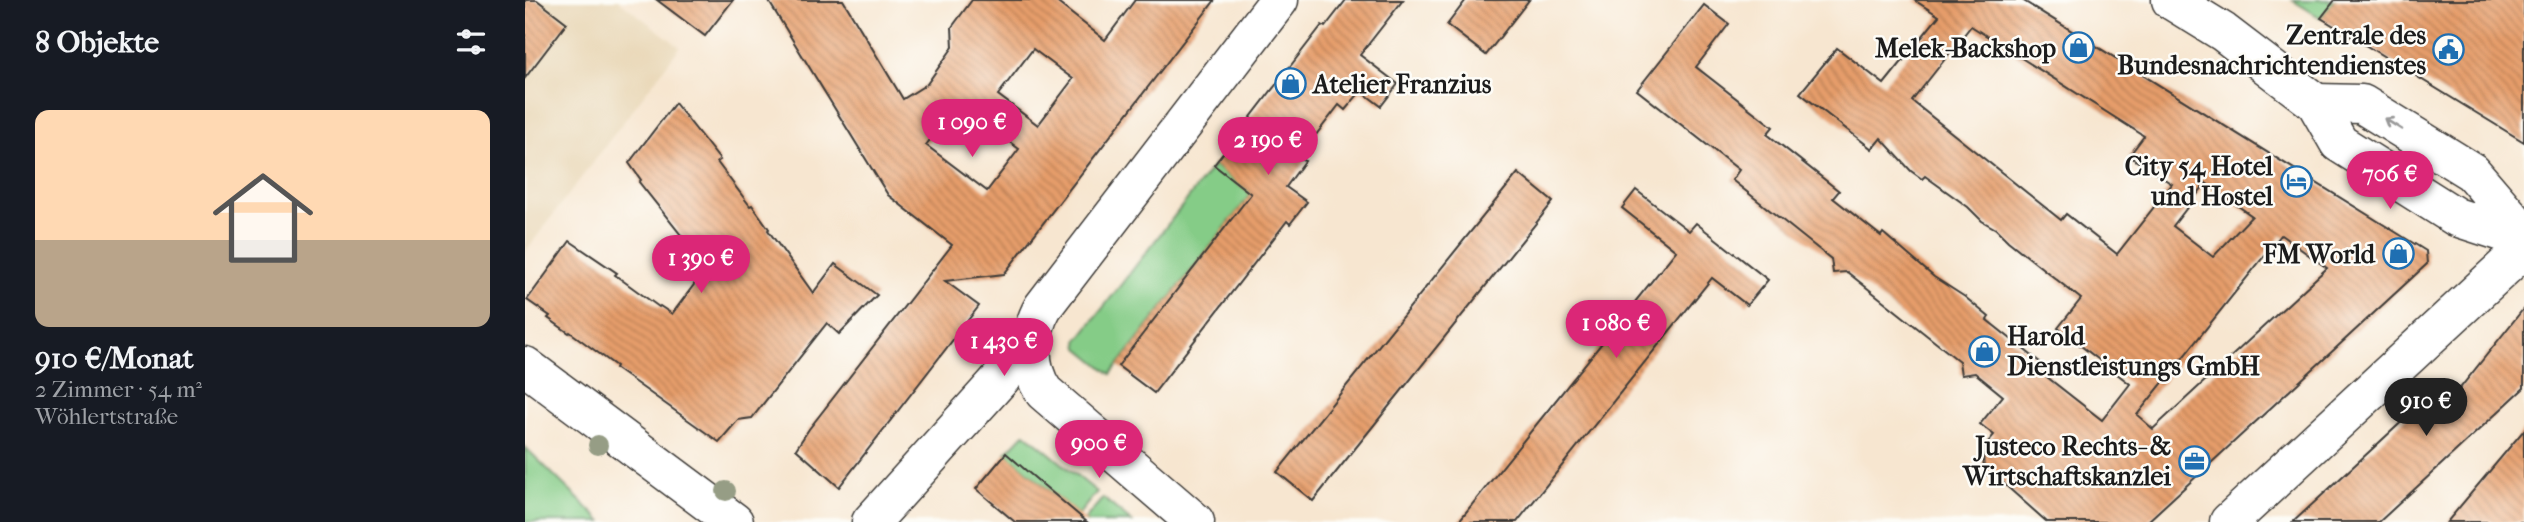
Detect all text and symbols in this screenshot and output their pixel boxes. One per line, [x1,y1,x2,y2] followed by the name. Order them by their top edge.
[2117,20,2426,81] place label: Zentrale des Bundesnachrichtendienstes
[452,23,490,61] icon: filters
[35,25,159,60] text: 8 Objekte
[2062,31,2096,65] shop icon: Melek-Backshop
[1875,33,2056,64] place label: Melek-Backshop
[2432,33,2466,67] public building icon: Zentrale des Bundesnachrichtendienstes
[1273,67,1307,101] shop icon: Atelier Franzius
[1311,69,1492,100] place label: Atelier Franzius
[907,100,1037,159] pin: 1 090 €
[937,108,1007,135] text: 1 090 €
[2384,116,2403,131] one-way arrow
[1203,118,1333,177] pin: 2 190 €
[1234,126,1302,153] text: 2 190 €
[2125,151,2274,212] place label: City 54 Hotel und Hostel
[2341,152,2439,211] pin: 706 €
[200,155,326,281] icon: home
[2363,160,2417,187] text: 706 €
[2279,164,2313,198] hotel icon: City 54 Hotel und Hostel
[636,236,766,295] pin: 1 390 €
[2381,237,2415,271] shop icon: FM World
[2262,239,2376,270] place label: FM World
[668,244,734,271] text: 1 390 €
[1551,300,1681,360] pin: 1 080 €
[1582,309,1650,336] text: 1 080 €
[939,318,1069,378] pin: 1 430 €
[2007,321,2261,382] place label: Harold Dienstleistungs GmbH
[970,327,1038,354] text: 1 430 €
[1967,334,2001,368] shop icon: Harold Dienstleistungs GmbH
[35,341,193,376] text: 910 €/Monat
[35,376,202,403] text: 2 Zimmer · 54 m²
[2377,378,2475,438] pin: 910 €
[2400,387,2452,414] text: 910 €
[35,403,178,430] text: Wöhlertstraße
[1050,420,1148,480] pin: 900 €
[1071,429,1127,456] text: 900 €
[1962,431,2171,492] place label: Justeco Rechts- & Wirtschaftskanzlei
[2177,444,2211,478] office icon: Justeco Rechts- & Wirtschaftskanzlei

